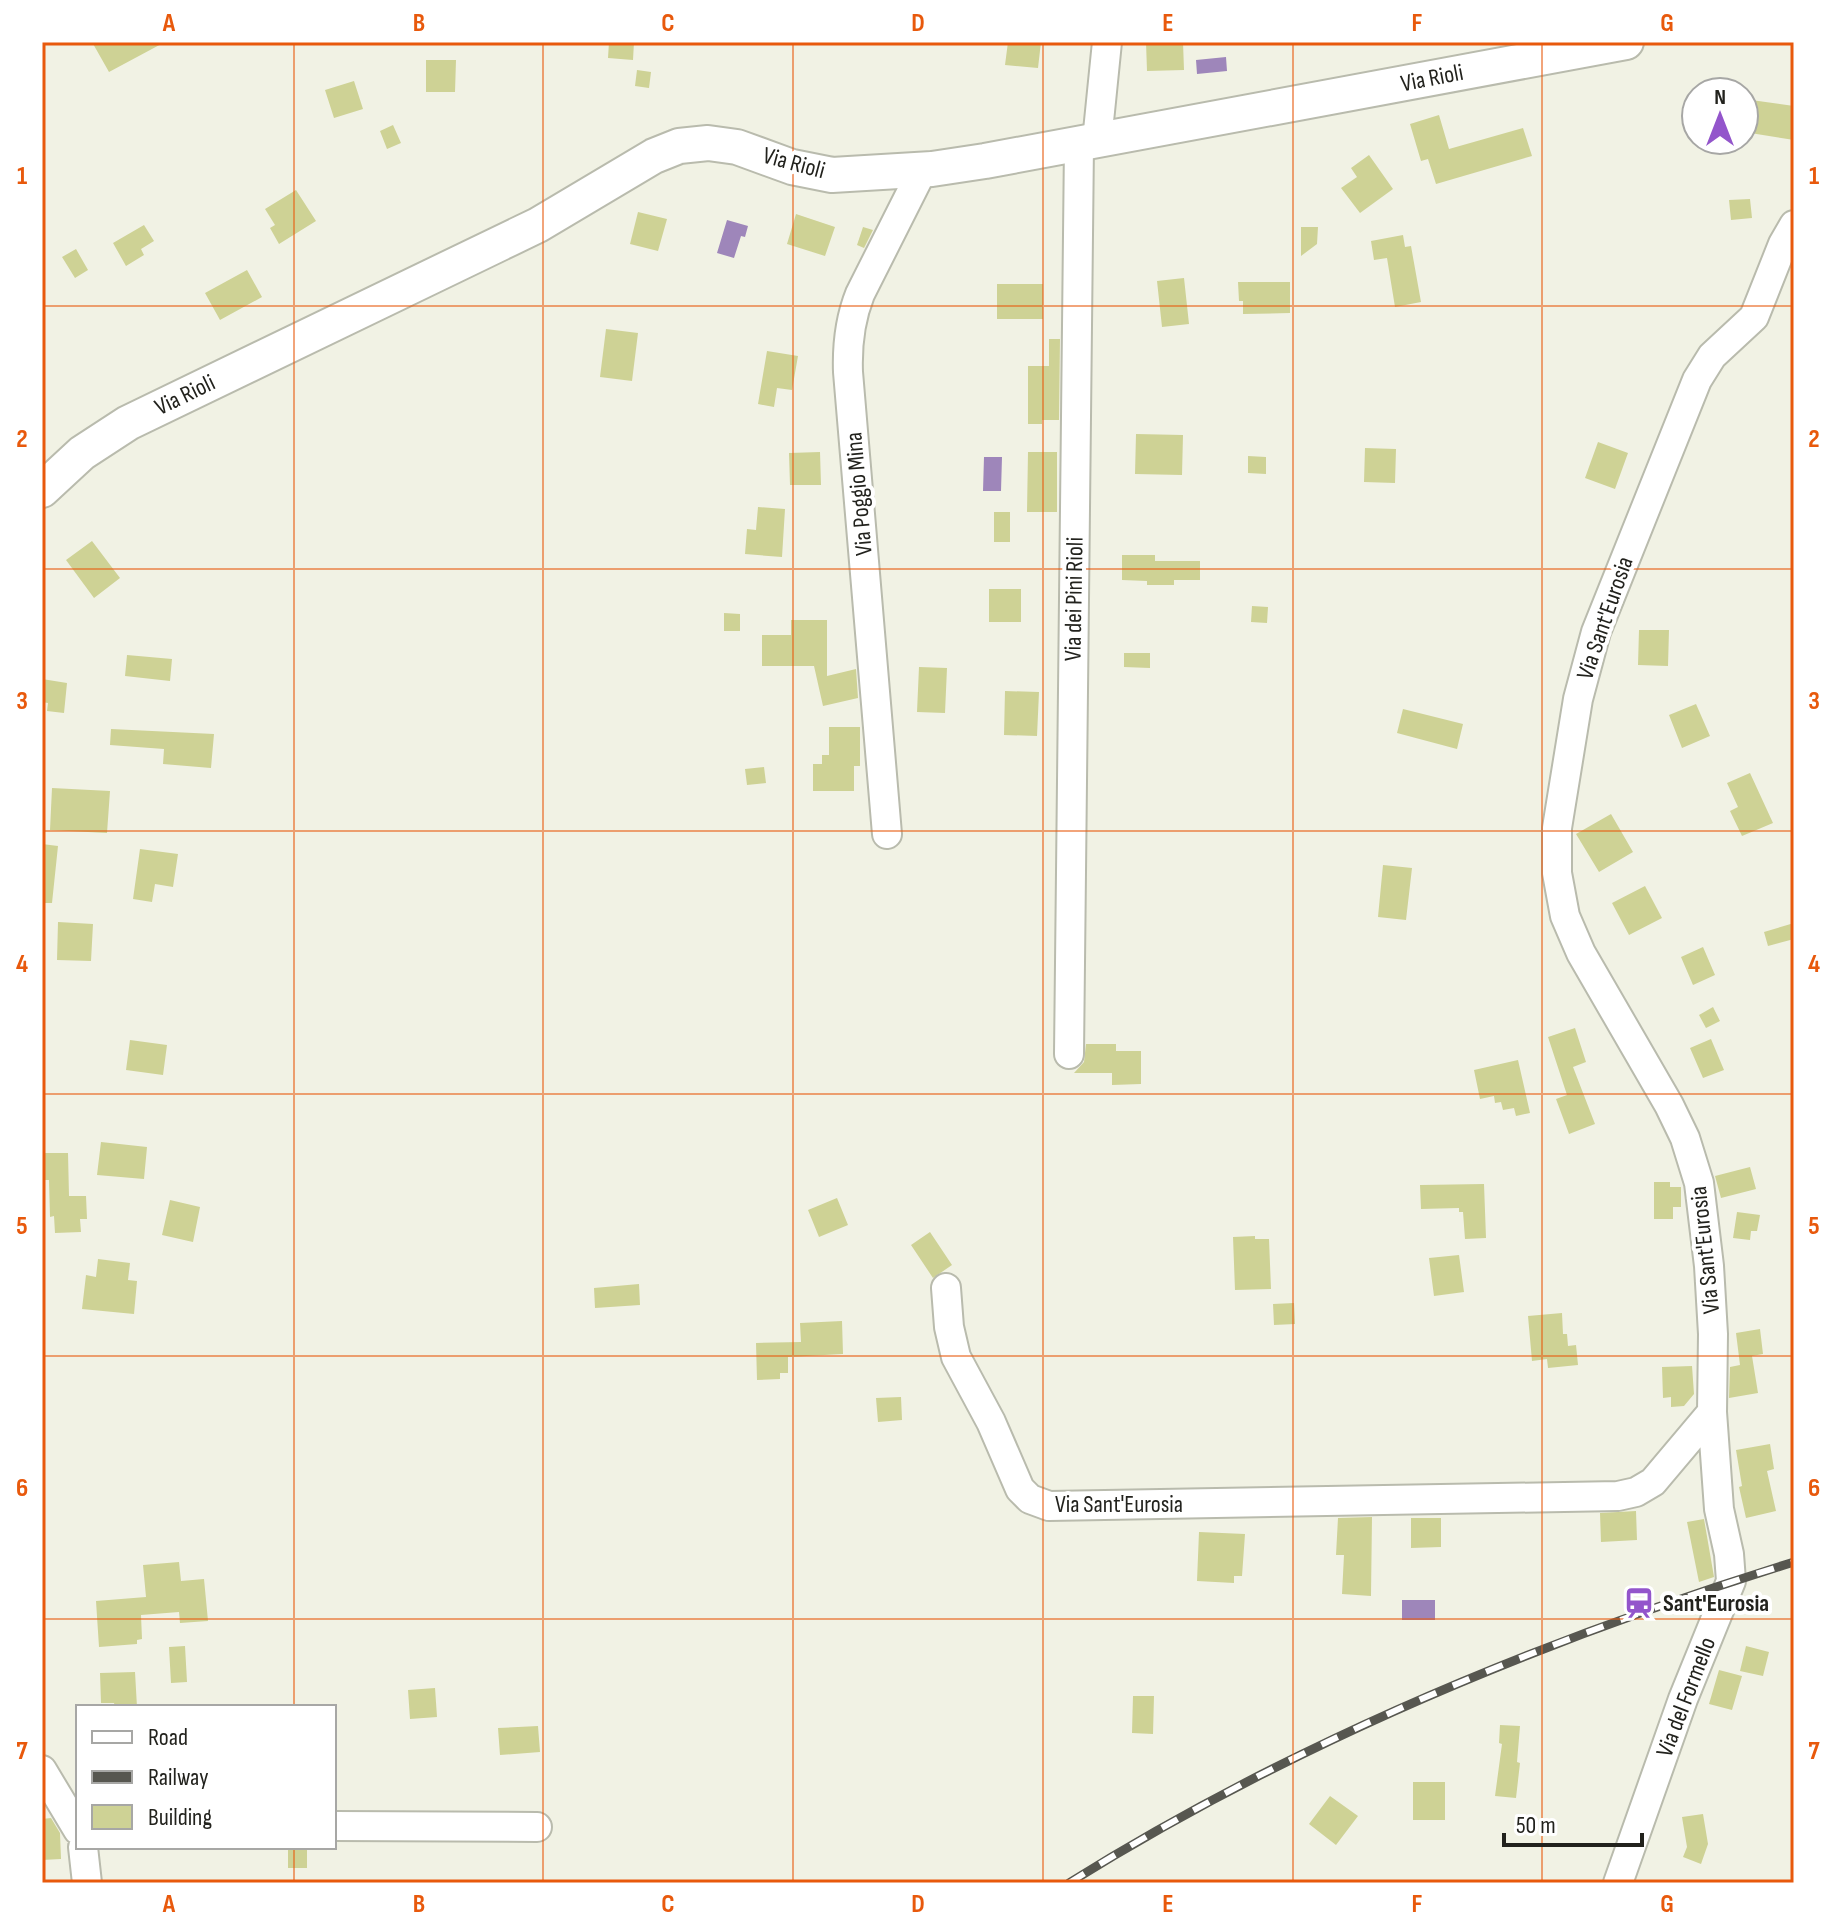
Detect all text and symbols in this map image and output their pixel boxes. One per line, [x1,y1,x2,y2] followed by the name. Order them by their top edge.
[162,8,176,39] text: A
[413,8,425,39] text: B
[661,8,675,39] text: C
[911,8,925,39] text: D
[1162,8,1174,39] text: E
[1412,8,1423,39] text: F
[1660,8,1674,39] text: G
[1398,58,1466,98] street label: Via Rioli
[1680,76,1760,156] north arrow
[1714,84,1726,111] text: N
[760,141,828,185] street label: Via Rioli
[17,161,27,192] text: 1
[1809,161,1819,192] text: 1
[150,368,220,422] street label: Via Rioli
[16,424,28,455] text: 2
[1808,424,1820,455] text: 2
[839,431,879,557] street label: Via Poggio Mina
[1058,537,1090,661] street label: Via dei Pini Rioli
[1570,553,1640,683] street label: Via Sant'Eurosia
[16,686,28,717] text: 3
[1808,686,1820,717] text: 3
[16,949,28,980] text: 4
[1808,949,1820,980] text: 4
[1684,1185,1726,1315] street label: Via Sant'Eurosia
[16,1211,28,1242] text: 5
[1808,1211,1820,1242] text: 5
[16,1473,28,1504] text: 6
[1808,1473,1820,1504] text: 6
[1055,1490,1183,1519] street label: Via Sant'Eurosia
[1622,1586,1656,1620] station icon: Sant'Eurosia
[1663,1589,1769,1618] place label: Sant'Eurosia
[1650,1633,1722,1761] street label: Via del Formello
[76,1705,336,1849] legend
[148,1723,188,1752] text: Road
[16,1736,28,1767] text: 7
[1808,1736,1820,1767] text: 7
[148,1763,208,1792] text: Railway
[1504,1797,1642,1847] scale bar
[148,1803,212,1832] text: Building
[1516,1811,1556,1840] text: 50 m
[162,1889,176,1920] text: A
[413,1889,425,1920] text: B
[661,1889,675,1920] text: C
[911,1889,925,1920] text: D
[1162,1889,1174,1920] text: E
[1412,1889,1423,1920] text: F
[1660,1889,1674,1920] text: G

